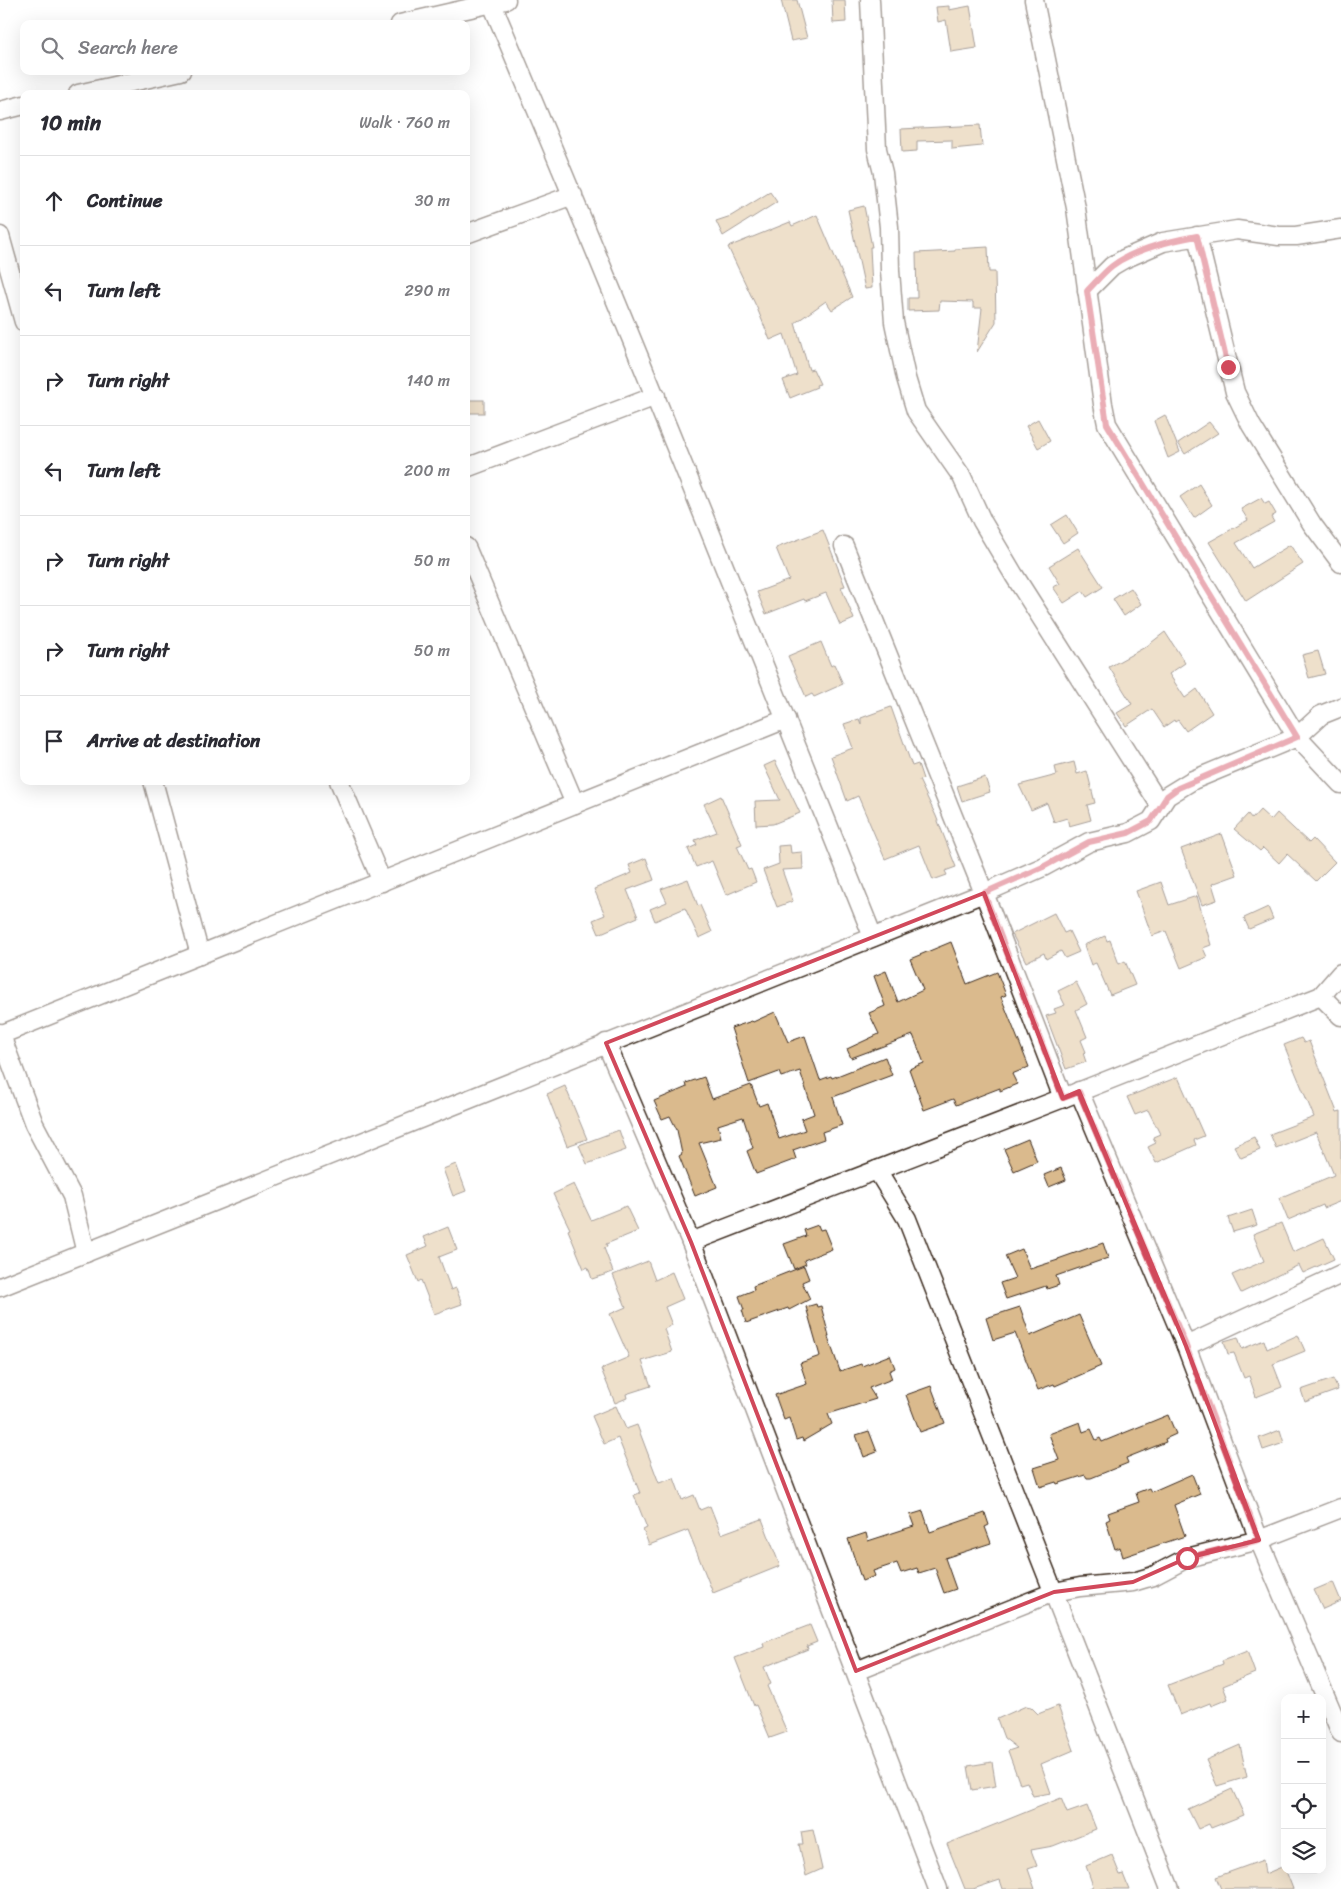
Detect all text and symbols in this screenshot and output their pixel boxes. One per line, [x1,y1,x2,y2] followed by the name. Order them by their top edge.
[20,20,470,75] search box
[78,31,178,64] text: Search here
[38,34,66,62] icon: search
[40,104,101,142] text: 10 min
[359,108,450,137] text: Walk · 760 m
[87,184,163,217] text: Continue
[415,186,450,215] text: 30 m
[40,187,68,215] icon: ahead
[87,274,160,307] text: Turn left
[404,276,450,305] text: 290 m
[40,277,68,305] icon: left
[1217,356,1240,379] route end
[87,364,169,397] text: Turn right
[407,366,450,395] text: 140 m
[40,367,68,395] icon: right
[87,454,160,487] text: Turn left
[404,456,450,485] text: 200 m
[40,457,68,485] icon: left
[87,544,169,577] text: Turn right
[414,546,450,575] text: 50 m
[40,547,68,575] icon: right
[87,634,169,667] text: Turn right
[414,636,450,665] text: 50 m
[40,637,68,665] icon: right
[87,724,260,757] text: Arrive at destination
[40,727,68,755] icon: arrive
[1176,1547,1199,1570] route start
[1281,1694,1326,1874] map controls
[1281,1694,1326,1739] button: +
[1281,1739,1326,1784] button: −
[1281,1784,1326,1829] button: locate
[1281,1829,1326,1874] button: layers

